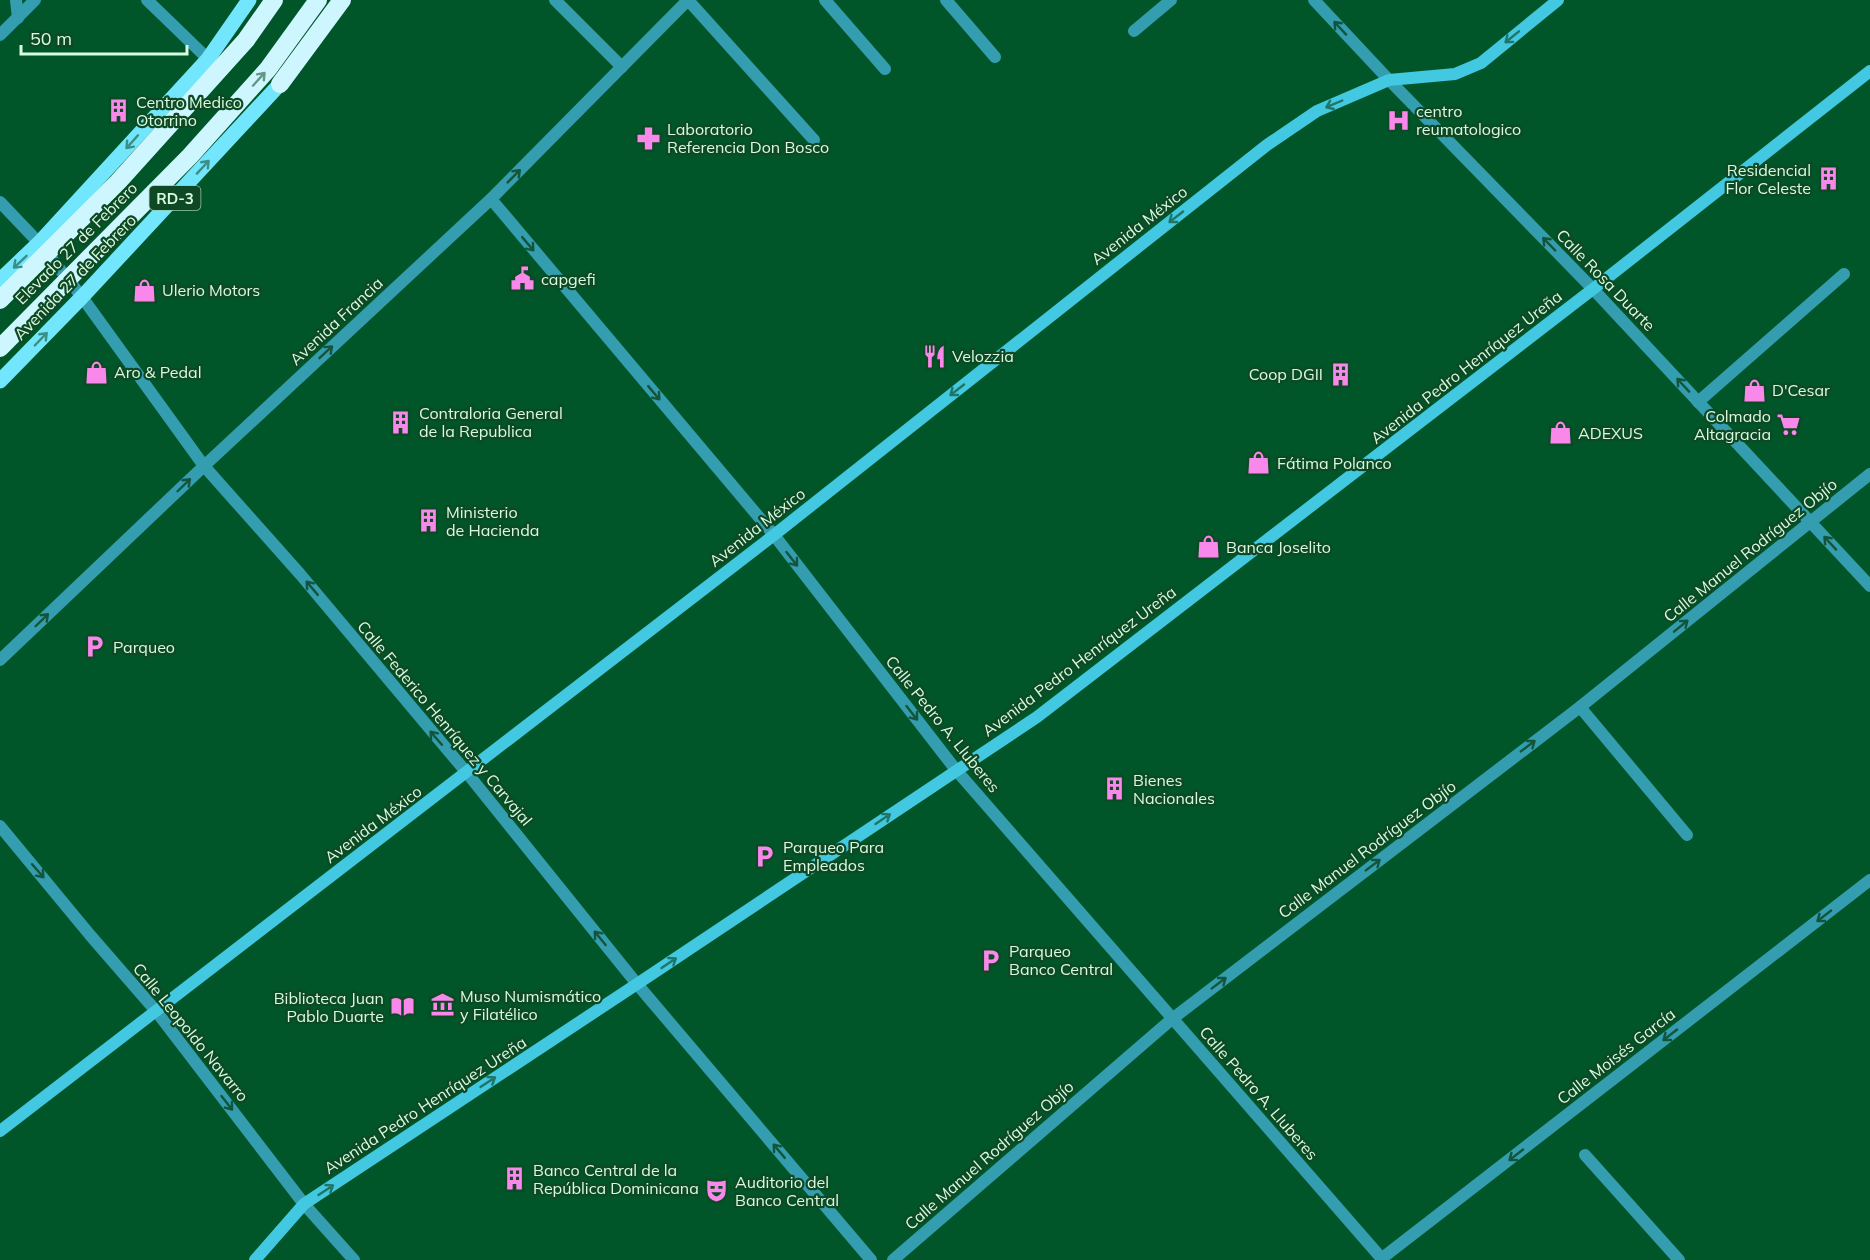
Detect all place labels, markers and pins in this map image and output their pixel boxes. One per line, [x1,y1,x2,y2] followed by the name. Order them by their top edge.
[136,92,242,130] place label: Centro Medico Otorrino
[105,98,131,124] building icon: Centro Medico Otorrino
[1416,101,1521,139] place label: centro reumatologico
[1385,107,1411,133] hospital icon: centro reumatologico
[667,119,829,157] place label: Laboratorio Referencia Don Bosco
[636,125,662,151] pharmacy icon: Laboratorio Referencia Don Bosco
[1725,160,1811,198] place label: Residencial Flor Celeste
[1816,166,1842,192] building icon: Residencial Flor Celeste
[510,266,536,292] public building icon: capgefi
[541,269,596,289] place label: capgefi
[131,277,157,303] shop icon: Ulerio Motors
[162,280,260,300] place label: Ulerio Motors
[921,343,947,369] restaurant icon: Velozzia
[952,346,1014,366] place label: Velozzia
[83,359,109,385] shop icon: Aro & Pedal
[1328,361,1354,387] building icon: Coop DGII
[114,362,201,382] place label: Aro & Pedal
[1249,364,1323,384] place label: Coop DGII
[1741,377,1767,403] shop icon: D'Cesar
[1772,380,1830,400] place label: D'Cesar
[419,403,563,441] place label: Contraloria General de la Republica
[1694,406,1771,444] place label: Colmado Altagracia
[388,409,414,435] building icon: Contraloria General de la Republica
[1776,412,1802,438] supermarket icon: Colmado Altagracia
[1547,420,1573,446] shop icon: ADEXUS
[1578,423,1643,443] place label: ADEXUS
[1246,450,1272,476] shop icon: Fátima Polanco
[1277,453,1392,473] place label: Fátima Polanco
[446,502,539,540] place label: Ministerio de Hacienda
[415,508,441,534] building icon: Ministerio de Hacienda
[1195,534,1221,560] shop icon: Banca Joselito
[1226,537,1331,557] place label: Banca Joselito
[82,634,108,660] parking icon: Parqueo
[113,637,175,657] place label: Parqueo
[1133,770,1215,808] place label: Bienes Nacionales
[1102,776,1128,802] building icon: Bienes Nacionales
[783,837,884,875] place label: Parqueo Para Empleados
[752,843,778,869] parking icon: Parqueo Para Empleados
[1009,941,1113,979] place label: Parqueo Banco Central
[978,947,1004,973] parking icon: Parqueo Banco Central
[460,986,601,1024] place label: Muso Numismático y Filatélico
[274,988,384,1026] place label: Biblioteca Juan Pablo Duarte
[429,992,455,1018] museum icon: Muso Numismático y Filatélico
[389,994,415,1020] library icon: Biblioteca Juan Pablo Duarte
[533,1160,699,1198] place label: Banco Central de la República Dominicana
[502,1166,528,1192] building icon: Banco Central de la República Dominicana
[735,1172,839,1210] place label: Auditorio del Banco Central
[704,1178,730,1204] theatre icon: Auditorio del Banco Central

